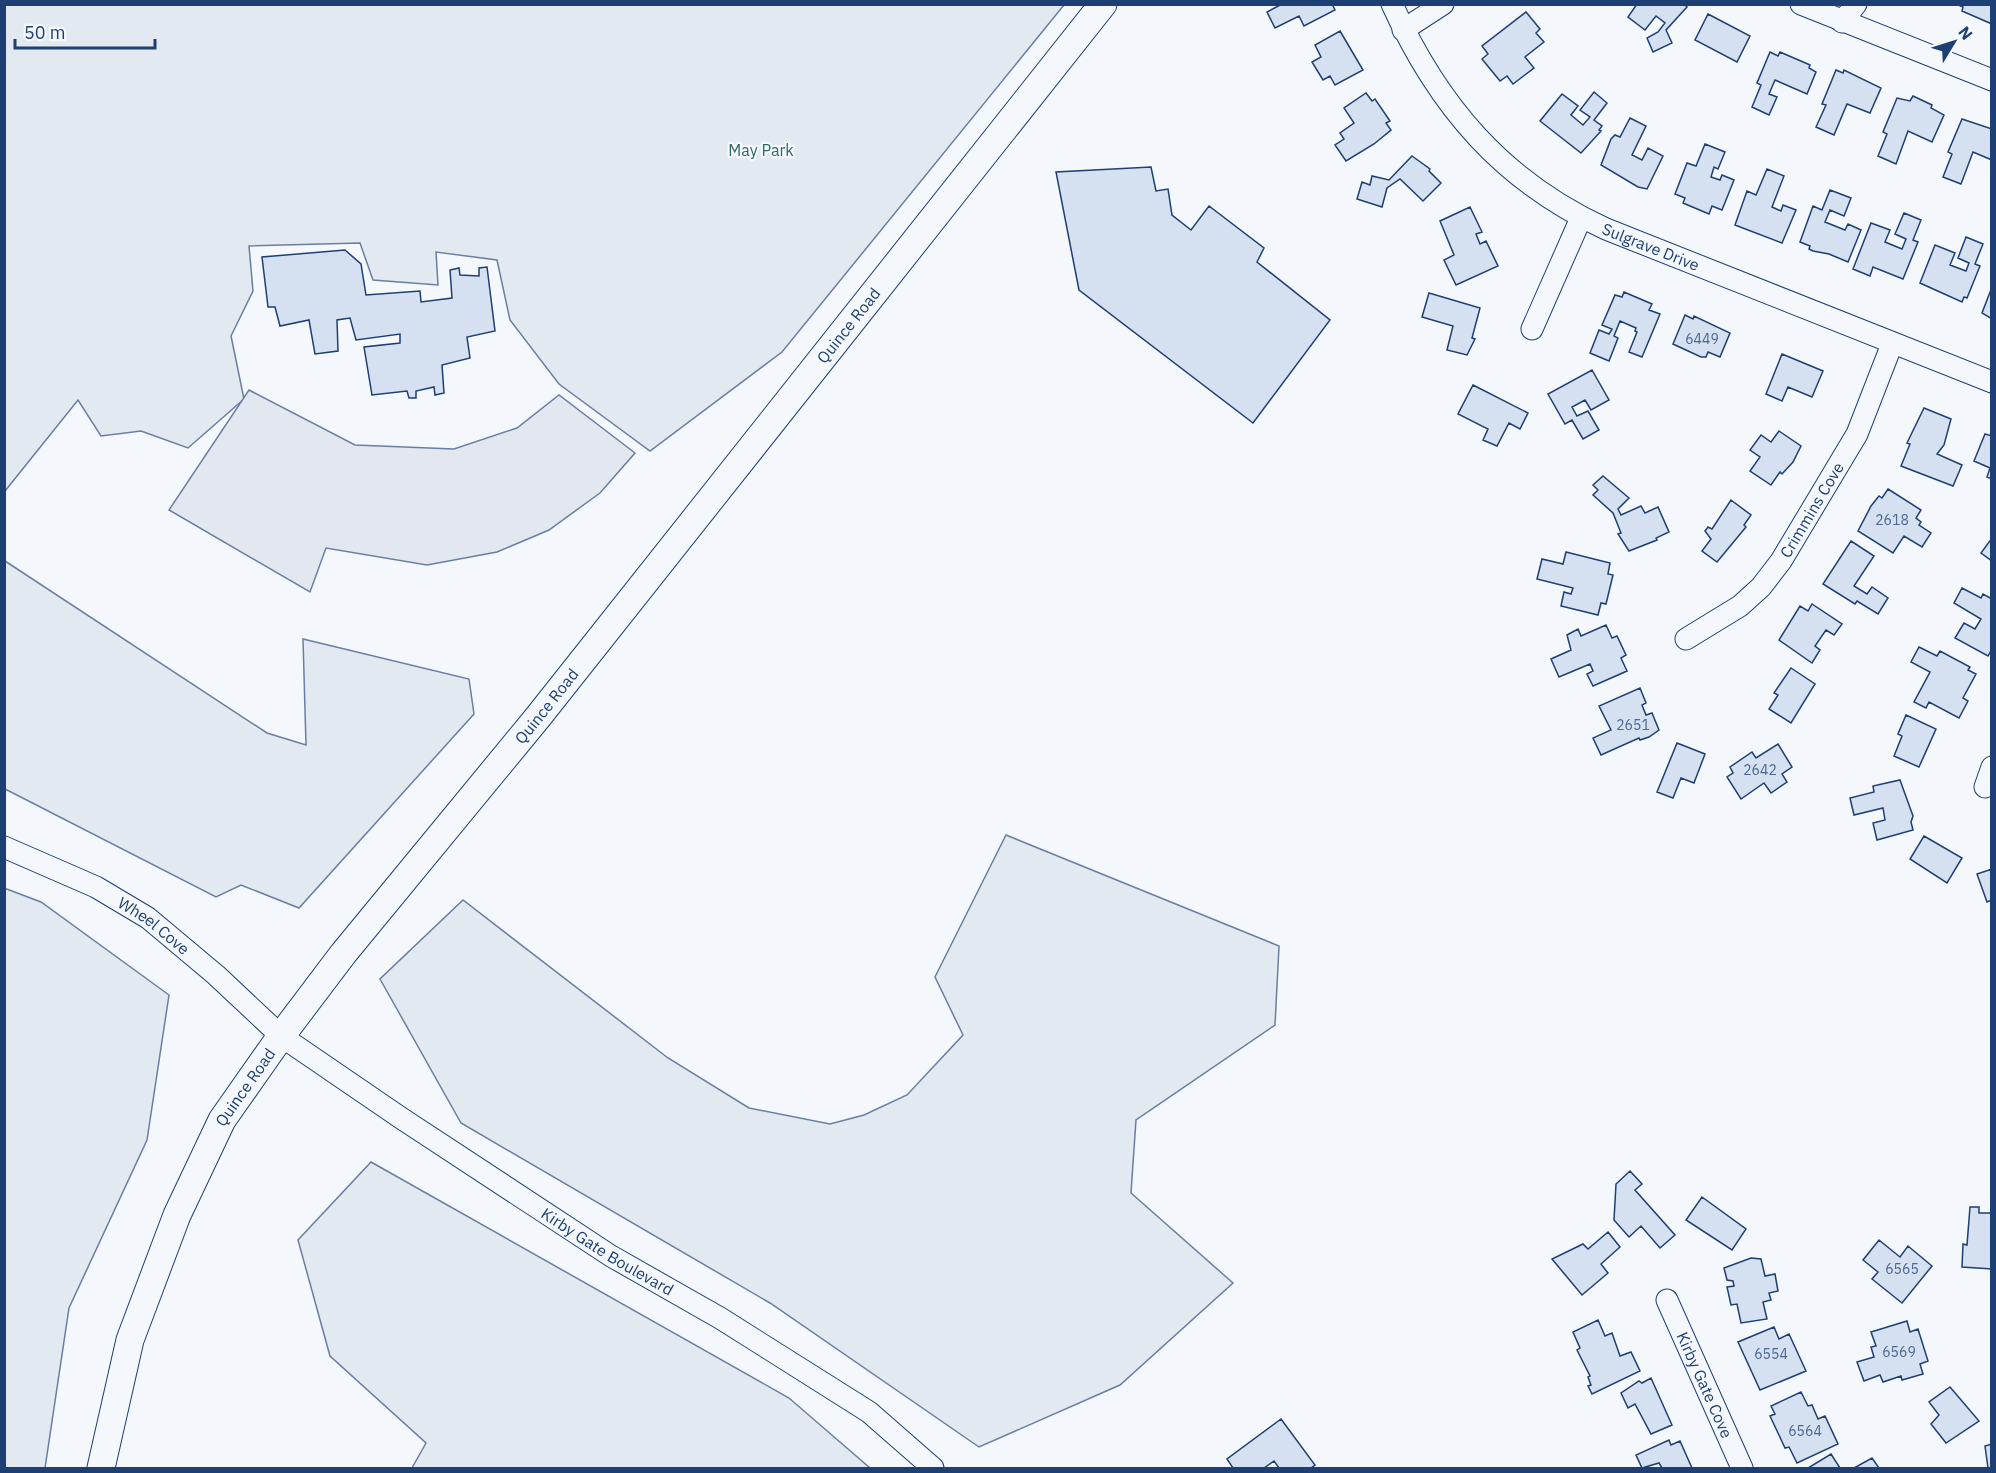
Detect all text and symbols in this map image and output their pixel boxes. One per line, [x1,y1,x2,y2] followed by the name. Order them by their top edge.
[15,12,154,50] scale bar
[1924,12,1984,72] north arrow
[24,21,66,44] text: 50 m
[1954,22,1977,43] text: N
[728,140,794,160] park label: May Park
[1599,218,1703,275] street label: Sulgrave Drive
[812,284,884,367] street label: Quince Road
[1685,330,1719,348] house number: 6449
[1775,458,1848,561] street label: Crimmins Cove
[1875,511,1909,529] house number: 2618
[510,664,583,748] street label: Quince Road
[1616,716,1650,734] house number: 2651
[1743,761,1777,779] house number: 2642
[114,892,194,959] street label: Wheel Cove
[211,1044,279,1130] street label: Quince Road
[538,1203,677,1300] street label: Kirby Gate Boulevard
[1885,1260,1919,1278] house number: 6565
[1673,1329,1737,1441] street label: Kirby Gate Cove
[1882,1343,1916,1361] house number: 6569
[1754,1345,1788,1363] house number: 6554
[1788,1422,1822,1440] house number: 6564

